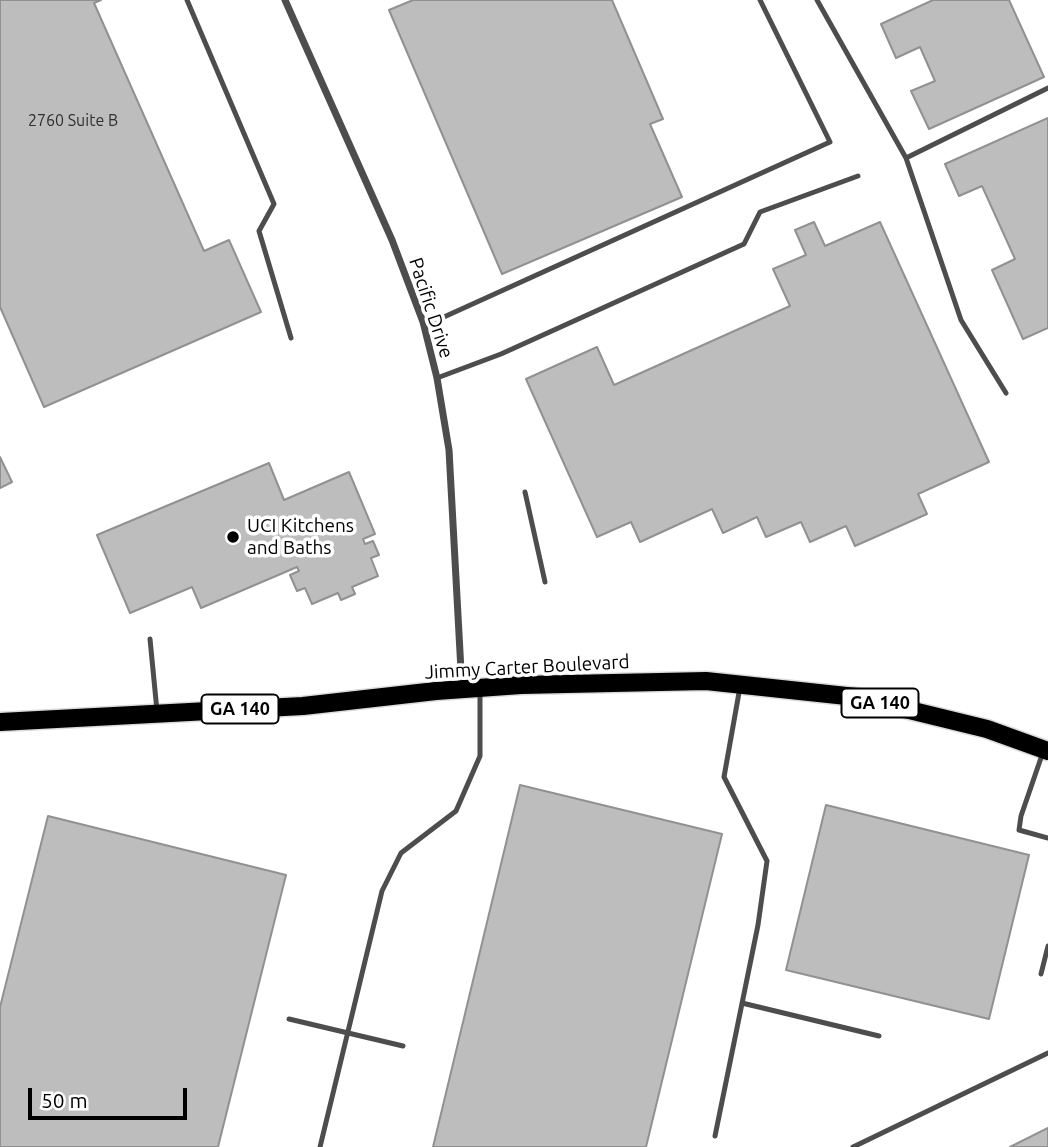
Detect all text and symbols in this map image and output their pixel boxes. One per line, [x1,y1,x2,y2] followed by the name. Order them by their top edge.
[28,111,118,131] house number: 2760 Suite B
[404,255,458,361] street label: Pacific Drive
[247,515,354,559] place label: UCI Kitchens and Baths
[225,529,241,545] marker: UCI Kitchens and Baths
[424,650,630,684] street label: Jimmy Carter Boulevard
[842,688,918,718] road number: GA 140
[202,694,278,724] road number: GA 140
[32,1074,191,1118] scale bar
[41,1088,88,1112] text: 50 m

